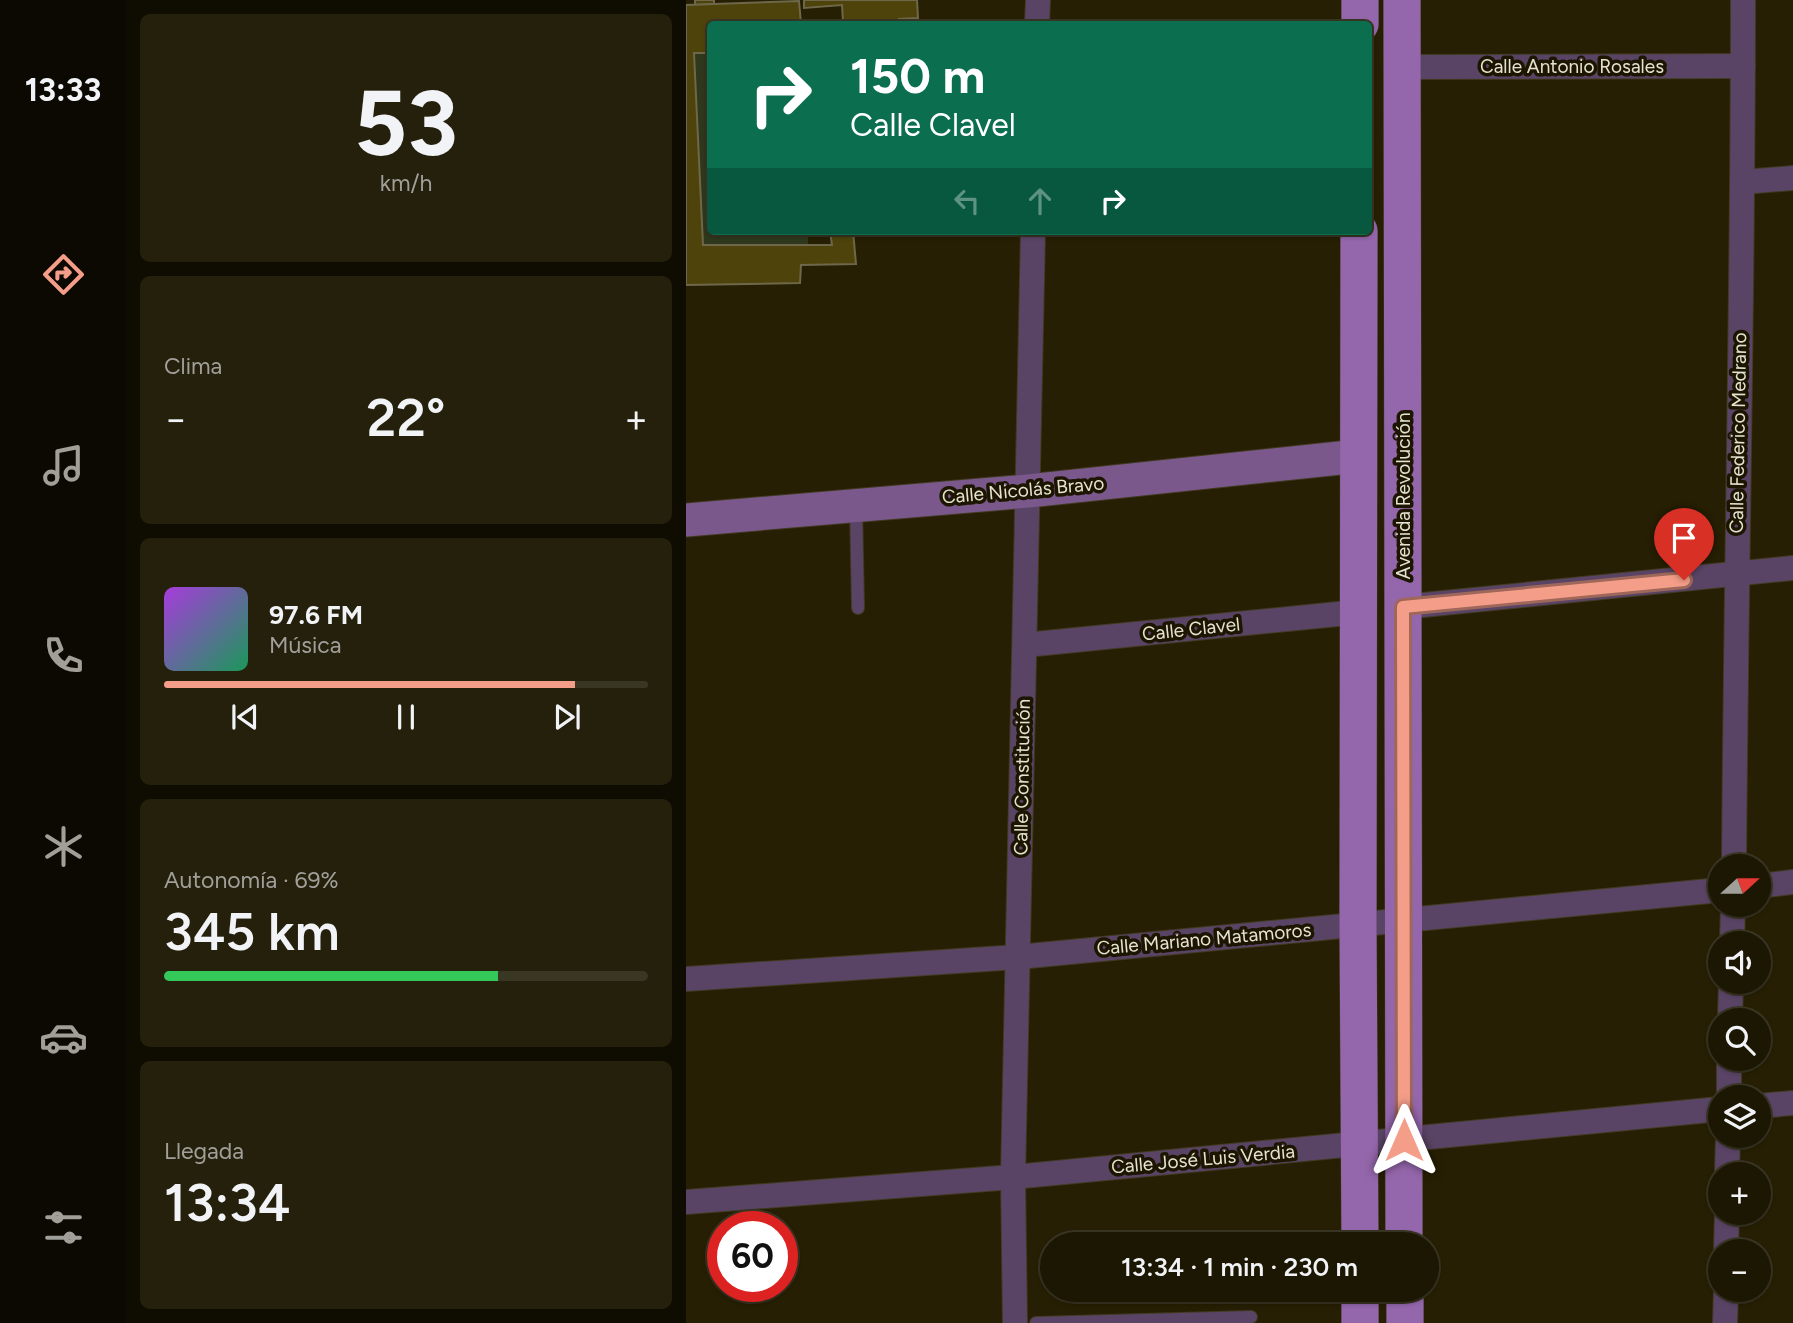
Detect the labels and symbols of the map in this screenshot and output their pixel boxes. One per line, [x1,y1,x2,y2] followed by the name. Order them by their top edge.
[1480,55,1664,78] street label: Calle Antonio Rosales
[1725,332,1751,534] street label: Calle Federico Medrano
[1392,413,1415,580] street label: Avenida Revolución
[941,471,1105,509] street label: Calle Nicolás Bravo
[1654,508,1714,580] pin
[1141,612,1241,646] street label: Calle Clavel
[1009,698,1035,856] street label: Calle Constitución
[1708,854,1771,917] north arrow
[1096,918,1312,960] street label: Calle Mariano Matamoros
[1367,1103,1441,1177] position arrow
[1110,1140,1296,1178] street label: Calle José Luis Verdia
[707,1211,798,1302] speed limit sign: 60

